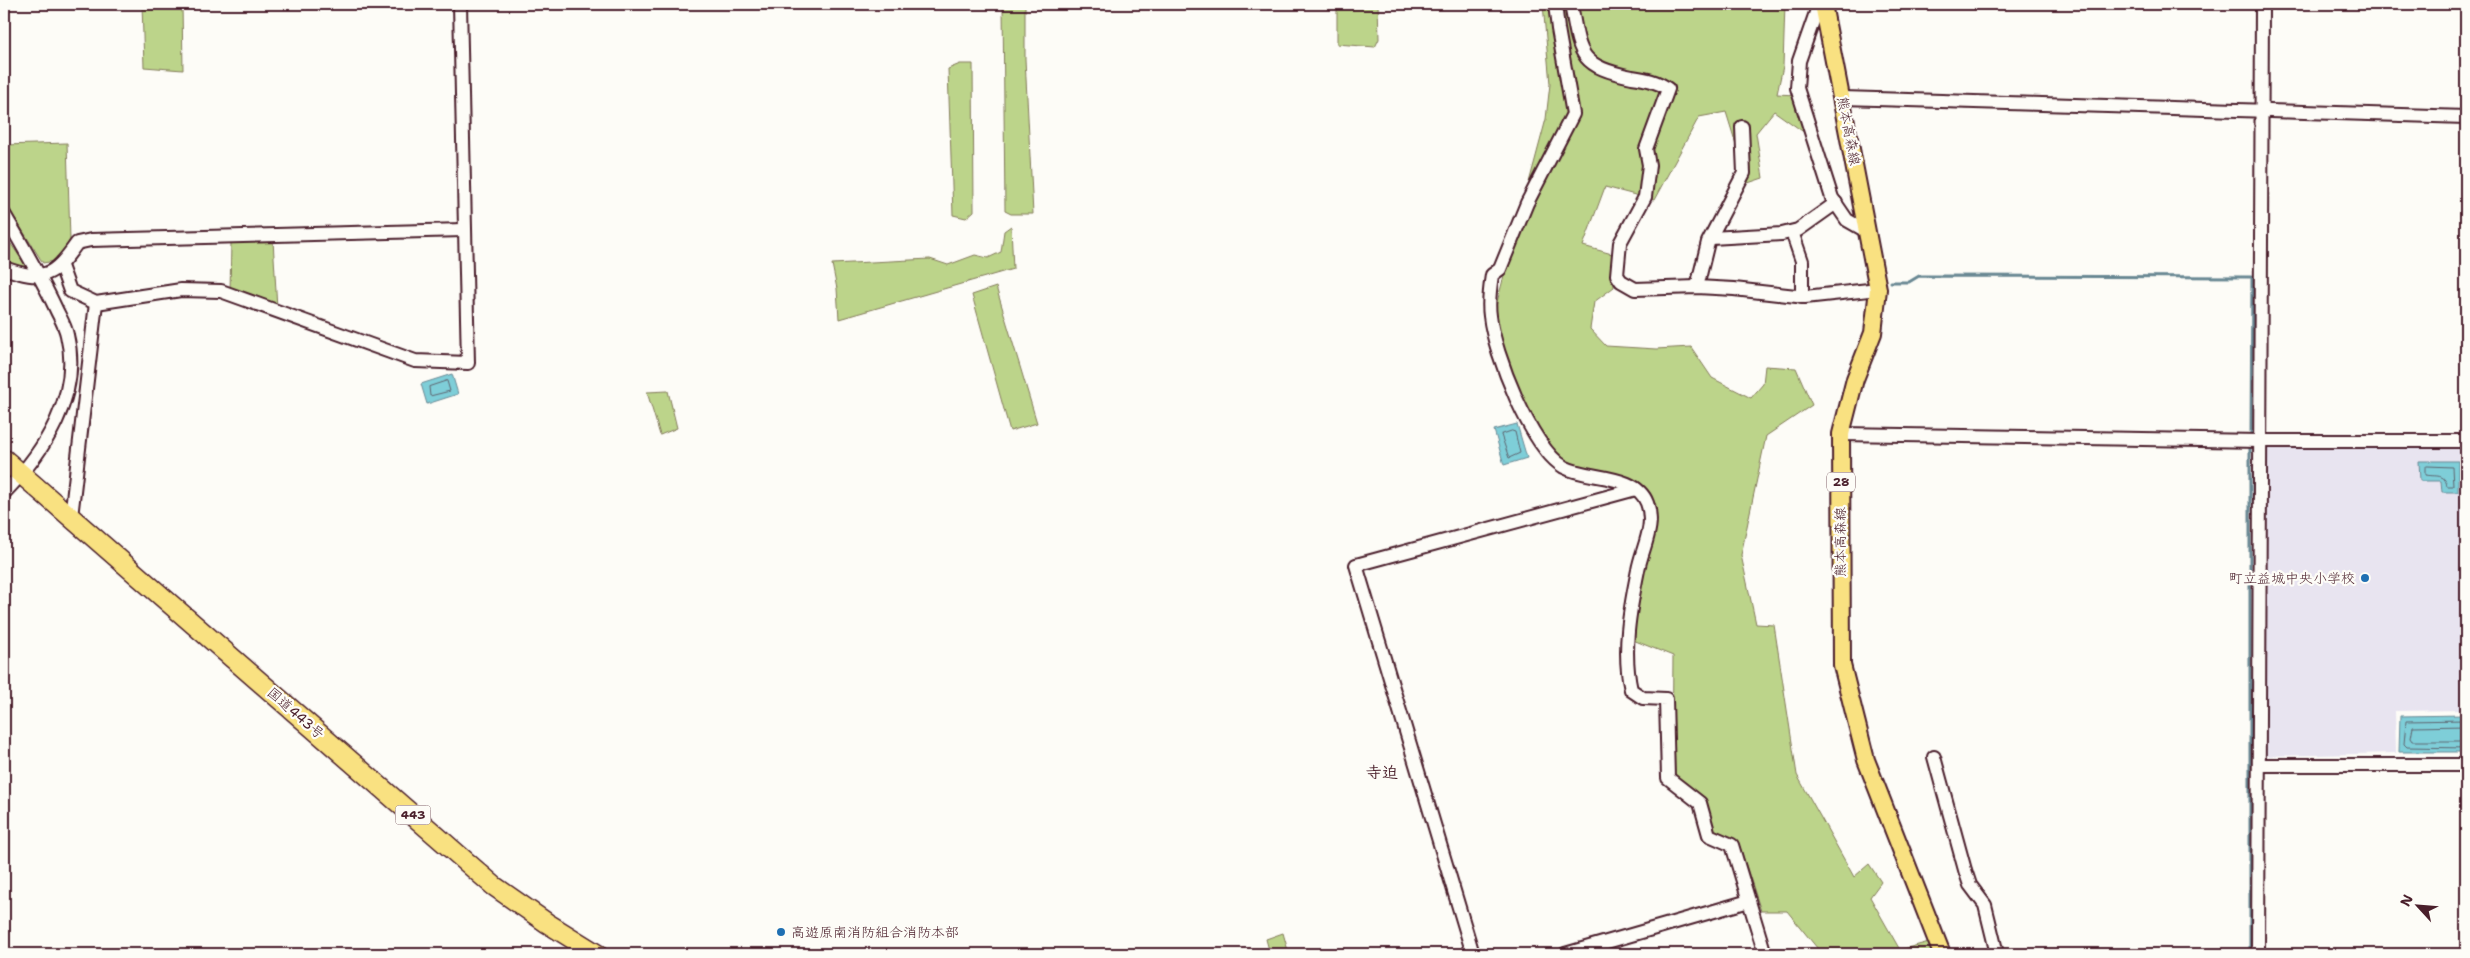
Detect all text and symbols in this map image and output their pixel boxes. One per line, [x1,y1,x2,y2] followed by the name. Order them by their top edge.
[1833,95,1865,167] street label: 熊本高森線
[1827,472,1855,492] road number: 28
[1831,507,1849,577] street label: 熊本高森線
[2229,569,2355,587] place label: 町立益城中央小学校
[2359,572,2371,584] marker: 町立益城中央小学校
[264,683,328,743] street label: 国道443号
[1366,762,1398,783] district label: 寺迫
[396,806,430,824] road number: 443
[2392,880,2442,930] north arrow
[2396,891,2417,909] text: N
[791,923,959,941] place label: 高遊原南消防組合消防本部
[775,926,787,938] marker: 高遊原南消防組合消防本部

